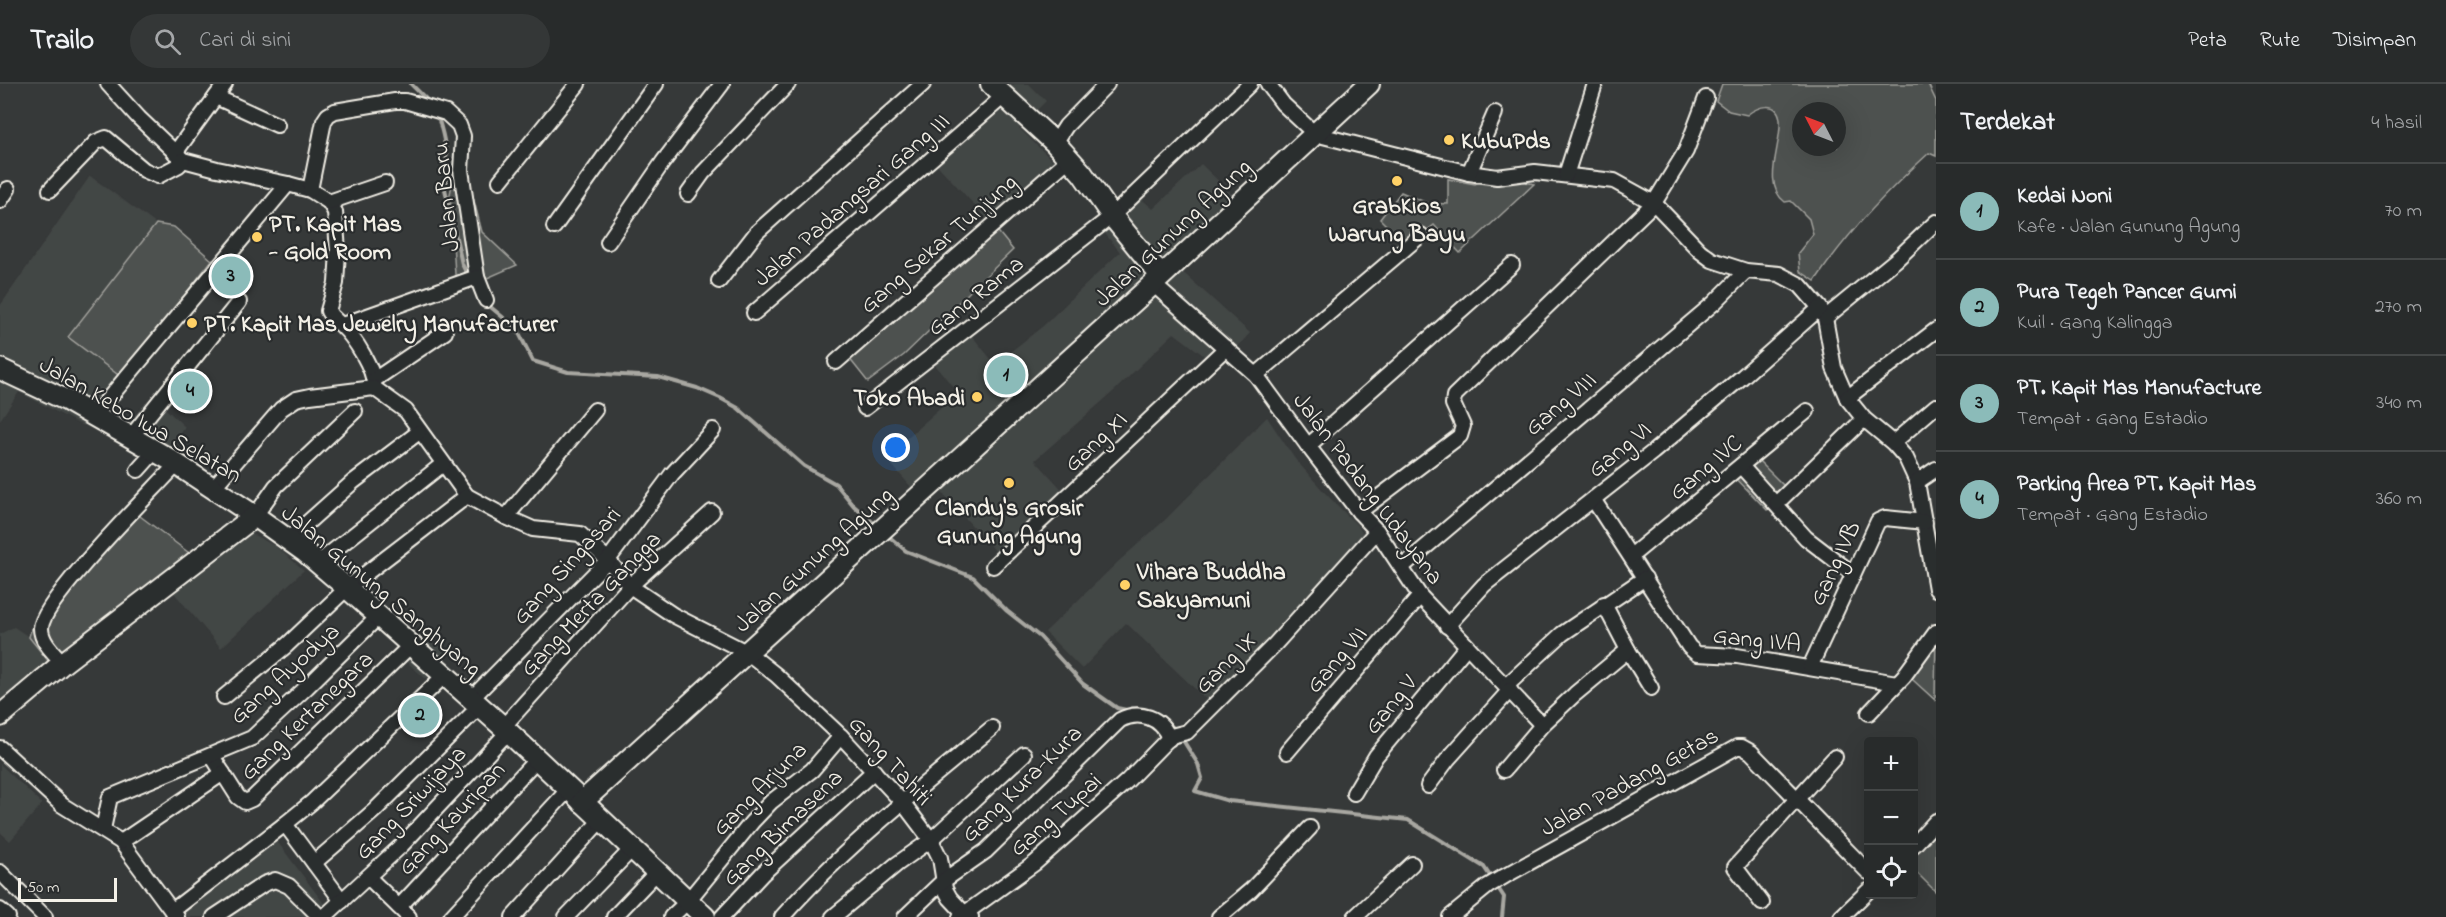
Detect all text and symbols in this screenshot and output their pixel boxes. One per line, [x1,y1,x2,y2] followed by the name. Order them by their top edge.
[130,14,550,68] search box
[30,21,94,62] text: Trailo
[151,25,184,58] icon: search
[199,25,291,57] text: Cari di sini
[2188,26,2227,56] text: Peta
[2260,26,2300,56] text: Rute
[2333,26,2416,56] text: Disimpan
[1792,102,1846,156] north arrow
[1960,104,2055,142] text: Terdekat
[747,106,959,296] street label: Jalan Padangsari Gang III
[2371,109,2422,138] text: 4 hasil
[1461,125,1551,160] place label: KubuPds
[1442,133,1456,147] marker: KubuPds
[424,140,471,253] street label: Jalan Baru
[1087,151,1260,316] street label: Jalan Gunung Agung
[853,167,1026,323] street label: Gang Sekar Tunjung
[1390,174,1404,188] marker: GrabKios Warung Bayu
[2017,181,2112,213] text: Kedai Noni
[1328,190,1466,254] place label: GrabKios Warung Bayu
[1976,197,1983,226] text: 1
[2385,197,2422,226] text: 70 m
[268,208,402,271] place label: PT. Kapit Mas - Gold Room
[2017,213,2240,242] text: Kafe · Jalan Gunung Agung
[250,230,264,244] marker: PT. Kapit Mas - Gold Room
[921,248,1032,346] street label: Gang Rama
[212,254,250,298] pin: 3
[2017,277,2237,309] text: Pura Tegeh Pancer Gumi
[1975,293,1984,322] text: 2
[2375,293,2422,322] text: 270 m
[204,308,558,344] place label: PT. Kapit Mas Jewelry Manufacturer
[2017,309,2173,338] text: Kuil · Gang Kalingga
[185,316,199,330] marker: PT. Kapit Mas Jewelry Manufacturer
[32,349,248,494] street label: Jalan Kebo Iwa Selatan
[986,352,1026,398] pin: 1
[1518,364,1605,446] street label: Gang VIII
[170,368,210,414] pin: 4
[2017,373,2261,405] text: PT. Kapit Mas Manufacture
[853,382,965,417] place label: Toko Abadi
[1282,386,1451,594] street label: Jalan Padang Udayana
[1975,389,1984,418] text: 3
[2376,389,2422,418] text: 340 m
[970,390,984,404] marker: Toko Abadi
[1057,404,1136,482] street label: Gang XI
[2017,405,2208,434] text: Tempat · Gang Estadio
[1581,414,1660,488] street label: Gang VI
[1662,428,1751,510] street label: Gang IVC
[881,433,910,462] your location
[2017,469,2256,501] text: Parking Area PT. Kapit Mas
[1002,476,1016,490] marker: Clandy's Grosir Gunung Agung
[727,480,902,642] street label: Jalan Gunung Agung
[1975,485,1984,514] text: 4
[2376,485,2422,514] text: 360 m
[935,492,1084,556] place label: Clandy's Grosir Gunung Agung
[272,497,488,687] street label: Jalan Gunung Sanghyang
[505,500,631,634] street label: Gang Singasari
[2017,501,2208,530] text: Tempat · Gang Estadio
[1801,516,1871,612] street label: Gang IVB
[513,524,671,686] street label: Gang Merta Gangga
[1136,556,1286,620] place label: Vihara Buddha Sakyamuni
[1118,578,1132,592] marker: Vihara Buddha Sakyamuni
[223,616,349,735] street label: Gang Ayodya
[1299,619,1377,702] street label: Gang VII
[1711,619,1802,664] street label: Gang IVA
[1187,624,1266,703] street label: Gang IX
[233,644,383,790] street label: Gang Kertanegara
[1357,668,1427,743] street label: Gang V
[400,692,440,738] pin: 2
[839,709,939,815] street label: Gang Tahiti
[954,718,1091,852] street label: Gang Kura-Kura
[1535,720,1726,847] street label: Jalan Padang Getas
[705,734,816,845] street label: Gang Arjuna
[1864,737,1918,899] map controls
[1864,737,1918,791] button: +
[348,738,476,870] street label: Gang Sriwijaya
[391,755,515,884] street label: Gang Kauripan
[715,762,852,896] street label: Gang Bimasena
[1003,766,1111,866] street label: Gang Tupai
[1864,791,1918,845] button: −
[1864,845,1918,899] button: locate
[18,875,117,902] scale bar
[27,876,59,900] text: 50 m

